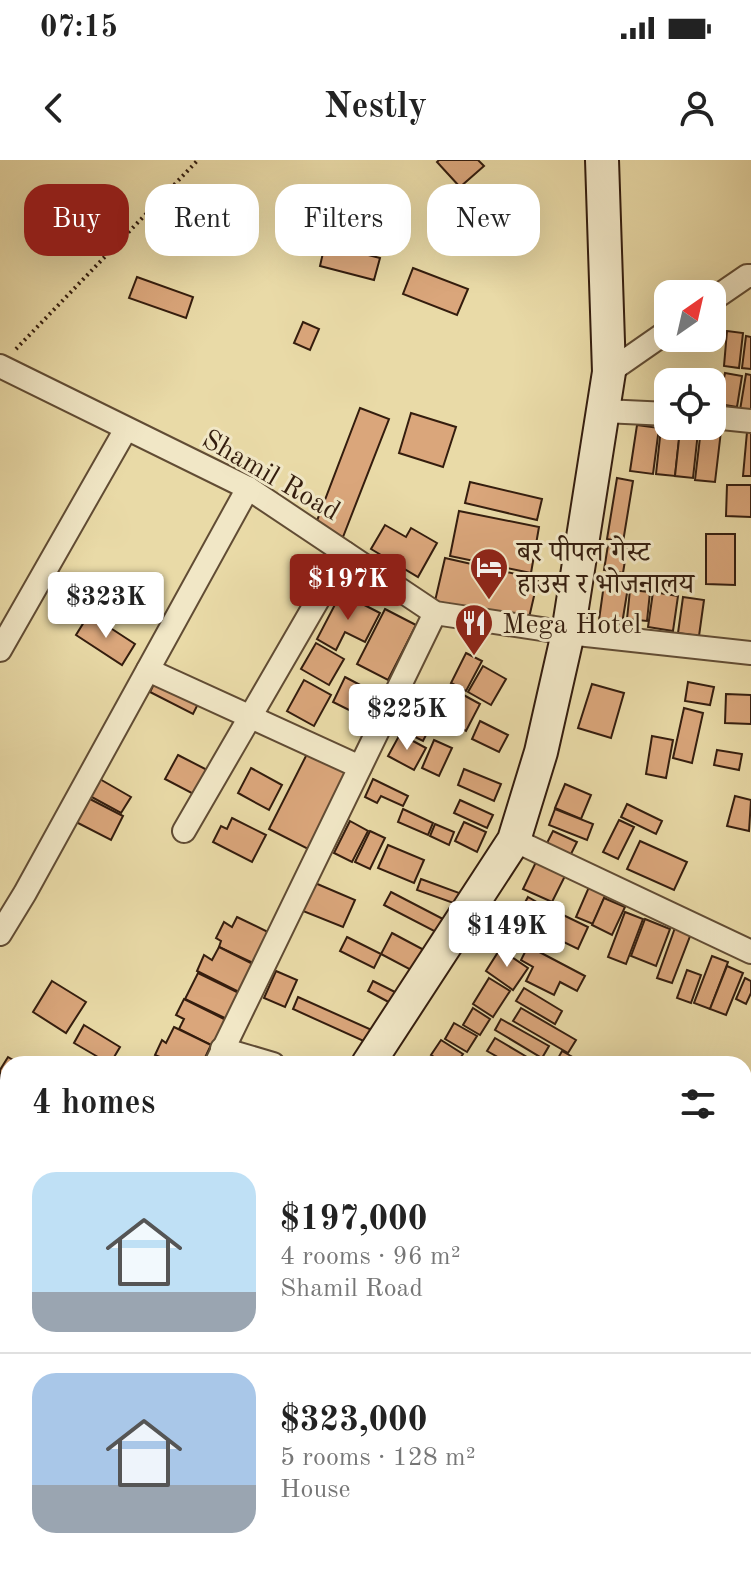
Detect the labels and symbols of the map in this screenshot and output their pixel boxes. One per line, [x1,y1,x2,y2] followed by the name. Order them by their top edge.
[654,280,726,352] north arrow
[197,426,344,527] street label: Shamil Road
[515,535,696,600] place label: बर पीपल गेस्ट हाउस र भोजनालय
[468,546,510,601] hotel icon: बर पीपल गेस्ट हाउस र भोजनालय
[292,554,404,622] pin: $197K
[50,572,162,640] pin: $323K
[453,602,495,657] restaurant icon: Mega Hotel
[502,612,641,640] place label: Mega Hotel
[351,684,463,752] pin: $225K
[451,901,563,969] pin: $149K

